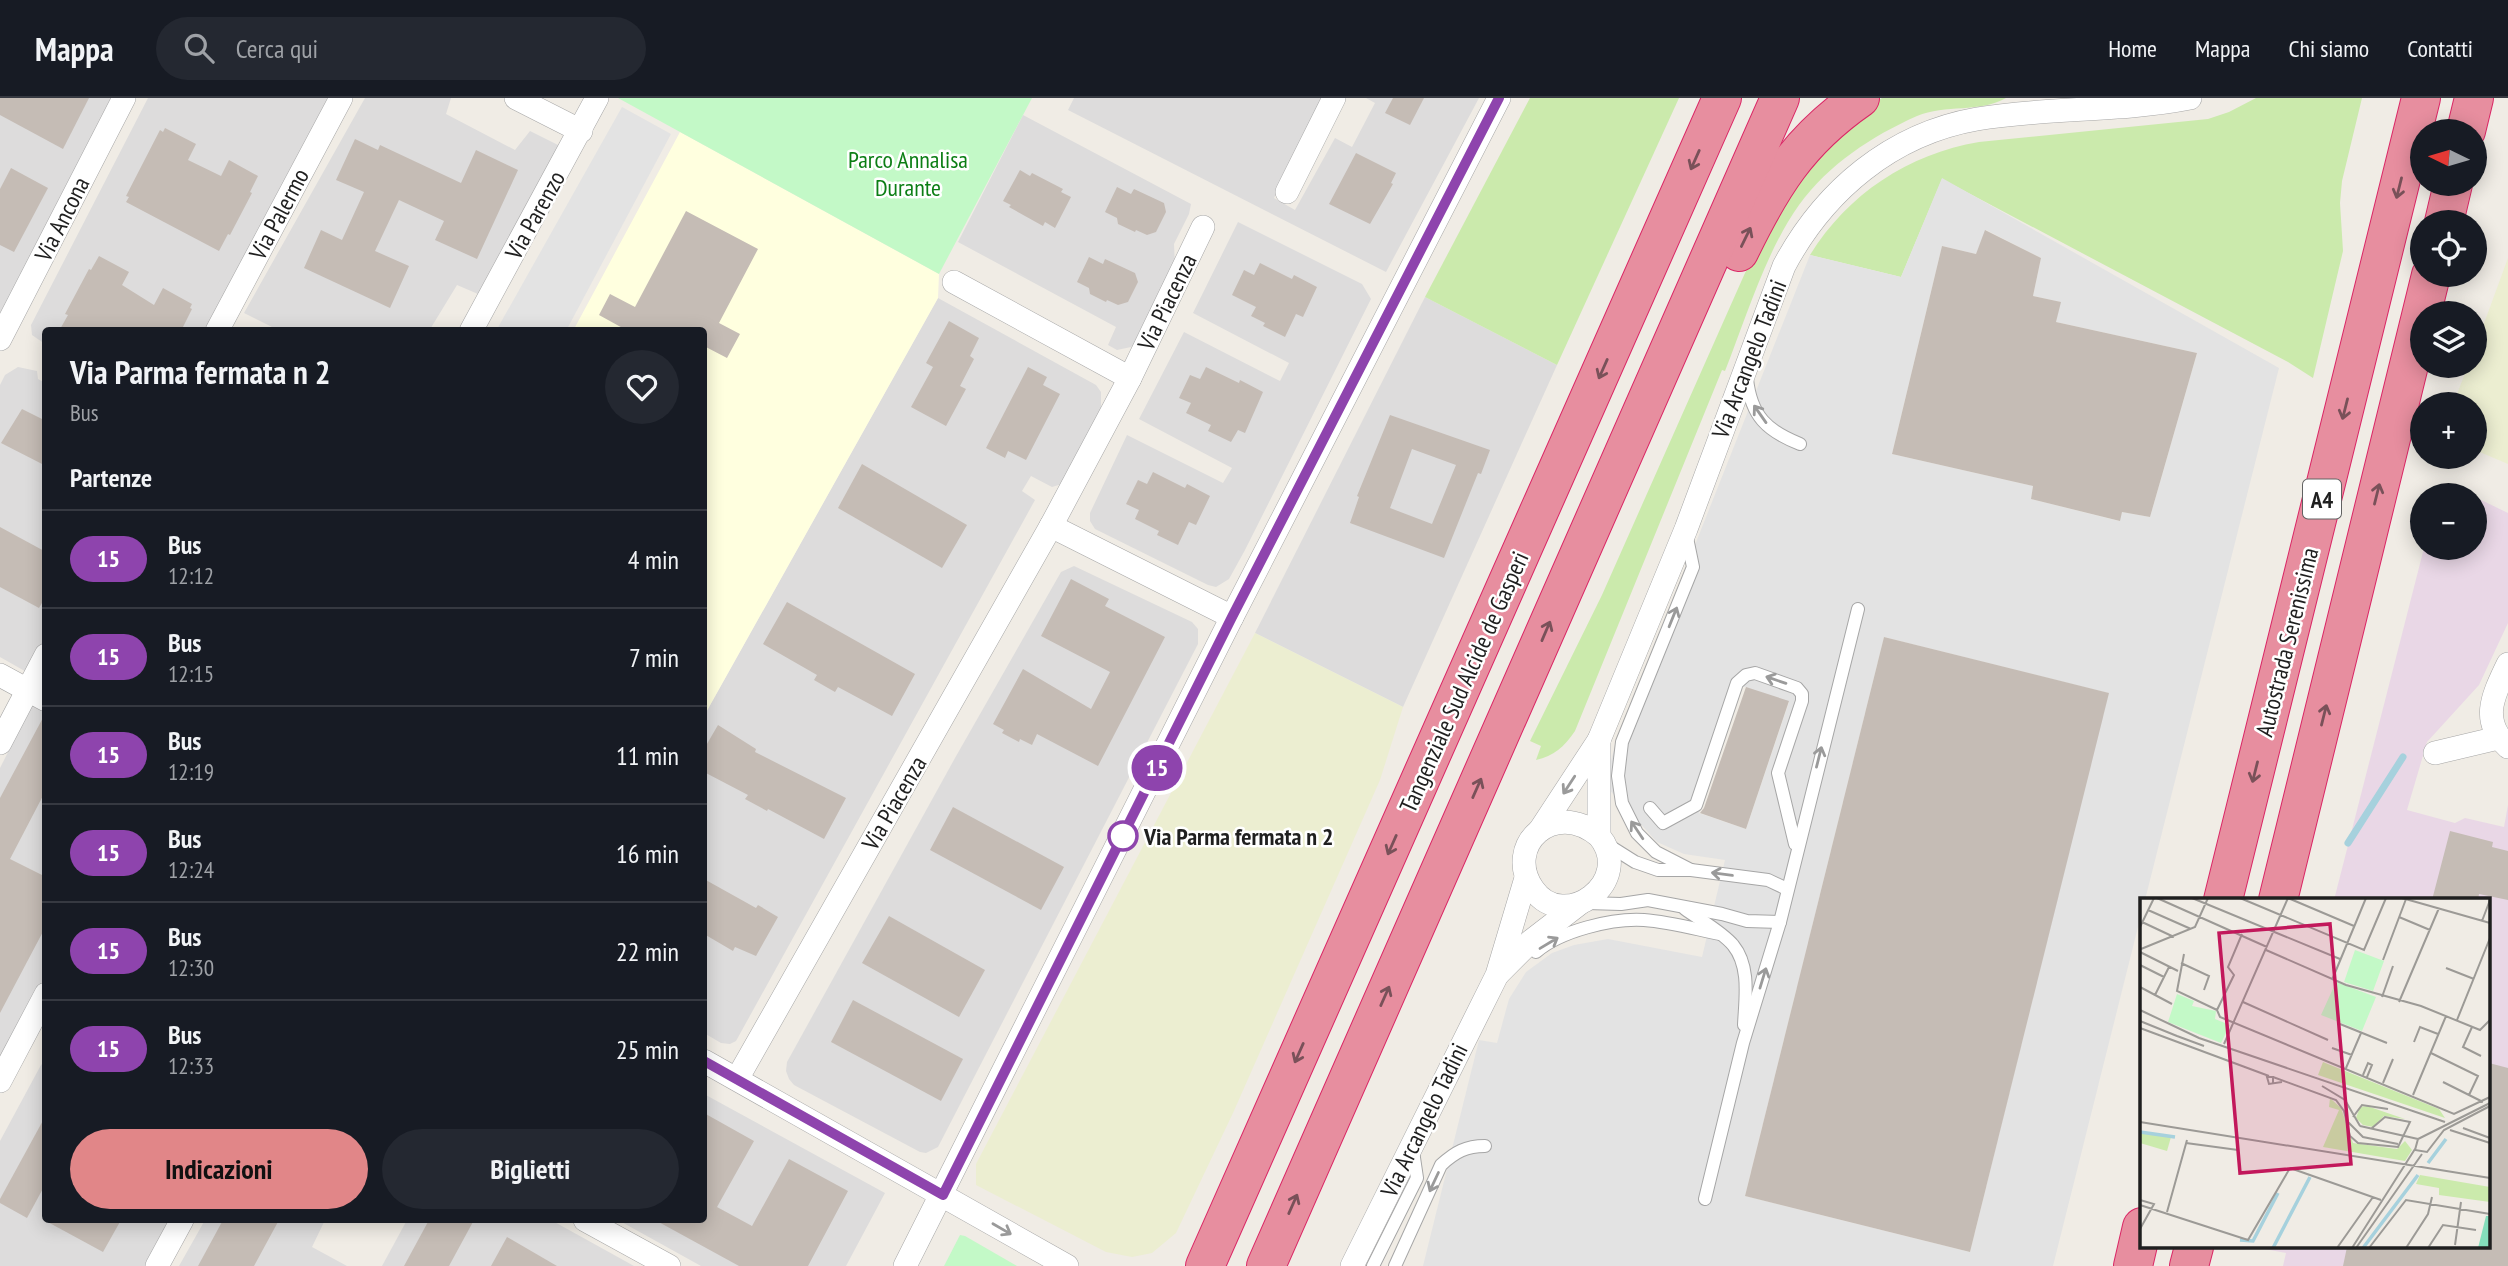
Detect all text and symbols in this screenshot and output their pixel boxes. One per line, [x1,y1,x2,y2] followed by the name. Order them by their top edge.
[156,17,646,80] search box
[35,27,114,70] text: Mappa
[180,29,218,67] icon: search
[236,32,318,65] text: Cerca qui
[2108,33,2157,64] text: Home
[2195,33,2250,64] text: Mappa
[2288,33,2369,64] text: Chi siamo
[2407,33,2473,64] text: Contatti
[2410,119,2487,196] north arrow
[2410,119,2487,560] map controls
[848,144,968,203] park label: Parco Annalisa Durante
[1688,149,1701,171] one-way arrow
[242,163,316,266] street label: Via Palermo
[498,165,572,266] street label: Via Parenzo
[27,171,96,267] street label: Via Ancona
[2392,176,2405,199] one-way arrow
[2410,210,2487,287] button: locate
[1740,227,1754,248] one-way arrow
[1130,249,1204,356] street label: Via Piacenza
[1704,275,1793,444] street label: Via Arcangelo Tadini
[2410,301,2487,378] button: layers
[70,350,330,393] text: Via Parma fermata n 2
[605,350,679,424] button: heart
[1596,357,1609,379] one-way arrow
[2410,392,2487,469] button: +
[2337,397,2351,420] one-way arrow
[70,398,99,427] text: Bus
[1753,405,1767,424] one-way arrow
[70,461,152,494] text: Partenze
[2303,480,2341,518] road number: A4
[2371,483,2385,506] one-way arrow
[2410,483,2487,560] button: −
[168,528,201,561] text: Bus
[97,543,120,574] text: 15
[628,543,679,576] text: 4 min
[2249,544,2325,740] street label: Autostrada Serenissima
[1392,547,1536,817] street label: Tangenziale Sud Alcide de Gasperi
[168,561,214,590] text: 12:12
[1667,607,1680,629] one-way arrow
[1540,621,1553,642] one-way arrow
[168,626,201,659] text: Bus
[97,641,120,672] text: 15
[629,641,679,674] text: 7 min
[168,659,214,688] text: 12:15
[1765,673,1787,685] one-way arrow
[2317,704,2331,727] one-way arrow
[168,724,201,757] text: Bus
[97,739,120,770] text: 15
[616,739,679,772] text: 11 min
[1126,745,1188,791] line badge: 15
[1813,746,1826,769] one-way arrow
[854,750,933,856] street label: Via Piacenza
[1146,752,1168,783] text: 15
[168,757,214,786] text: 12:19
[2248,761,2261,783] one-way arrow
[1562,775,1577,794] one-way arrow
[1471,777,1484,799] one-way arrow
[1108,821,1138,851] marker: Via Parma fermata n 2
[1143,821,1333,852] place label: Via Parma fermata n 2
[1630,821,1645,840] one-way arrow
[168,822,201,855] text: Bus
[1385,834,1398,856] one-way arrow
[97,837,120,868] text: 15
[616,837,679,870] text: 16 min
[168,855,214,884] text: 12:24
[1711,867,1734,880] one-way arrow
[2140,898,2490,1248] inset map
[168,920,201,953] text: Bus
[97,935,120,966] text: 15
[616,935,679,968] text: 22 min
[1538,936,1558,950] one-way arrow
[168,953,214,982] text: 12:30
[1757,967,1770,989] one-way arrow
[1379,985,1392,1007] one-way arrow
[168,1018,201,1051] text: Bus
[97,1033,120,1064] text: 15
[616,1033,679,1066] text: 25 min
[1373,1038,1475,1203] street label: Via Arcangelo Tadini
[1292,1042,1305,1064] one-way arrow
[168,1051,214,1080] text: 12:33
[70,1129,368,1209] button: Indicazioni
[382,1129,679,1209] button: Biglietti
[1426,1171,1440,1192] one-way arrow
[1287,1193,1300,1215] one-way arrow
[991,1222,1011,1236] one-way arrow

